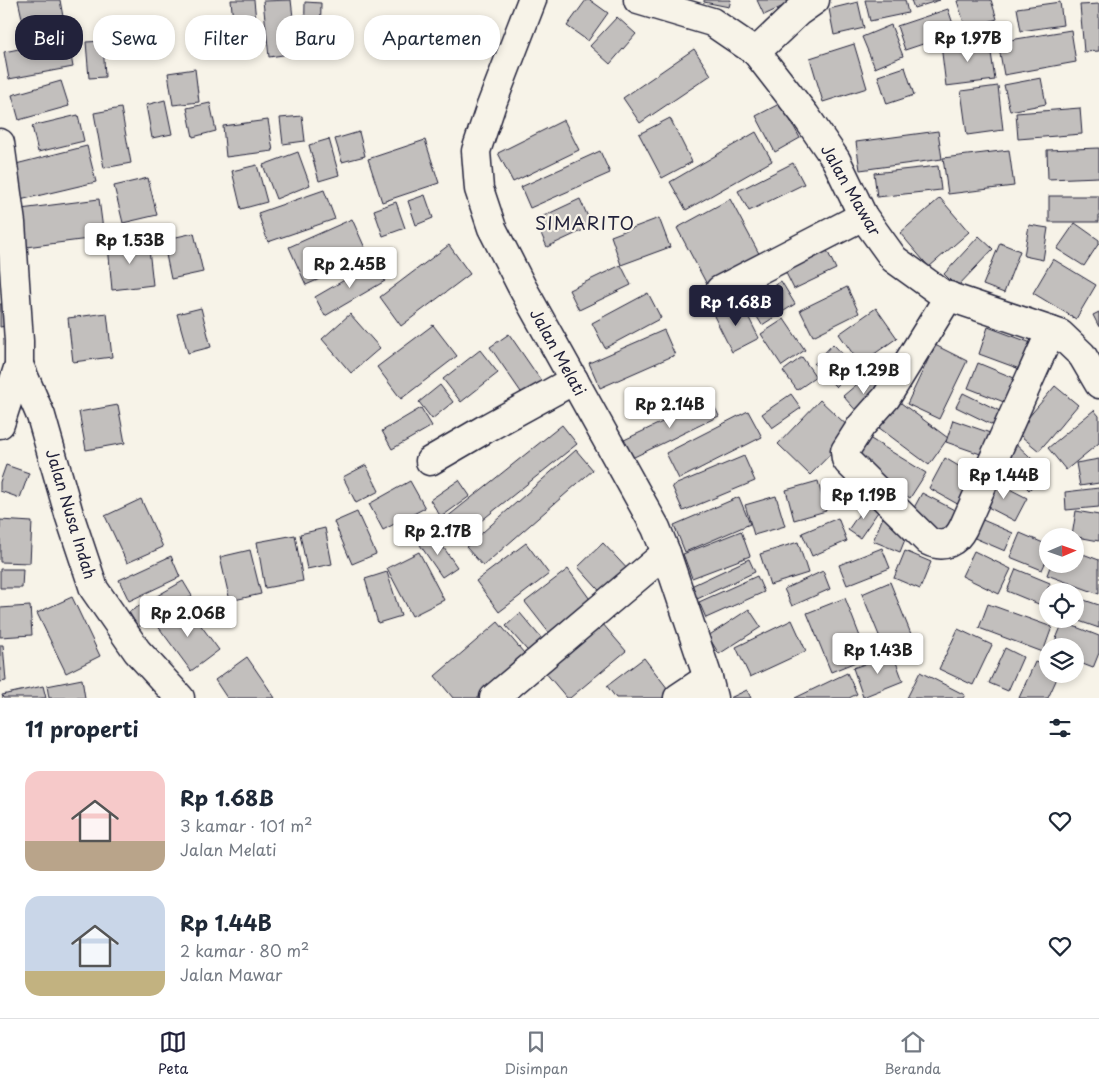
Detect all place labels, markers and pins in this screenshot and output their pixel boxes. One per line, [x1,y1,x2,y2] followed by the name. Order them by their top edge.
[916,20,1020,63] pin: Rp 1.97B
[78,222,182,265] pin: Rp 1.53B
[298,246,402,289] pin: Rp 2.45B
[684,284,788,327] pin: Rp 1.68B
[812,352,916,395] pin: Rp 1.29B
[618,386,722,429] pin: Rp 2.14B
[952,458,1056,500] pin: Rp 1.44B
[812,478,916,520] pin: Rp 1.19B
[386,514,490,556] pin: Rp 2.17B
[136,596,240,638] pin: Rp 2.06B
[826,632,930,675] pin: Rp 1.43B

